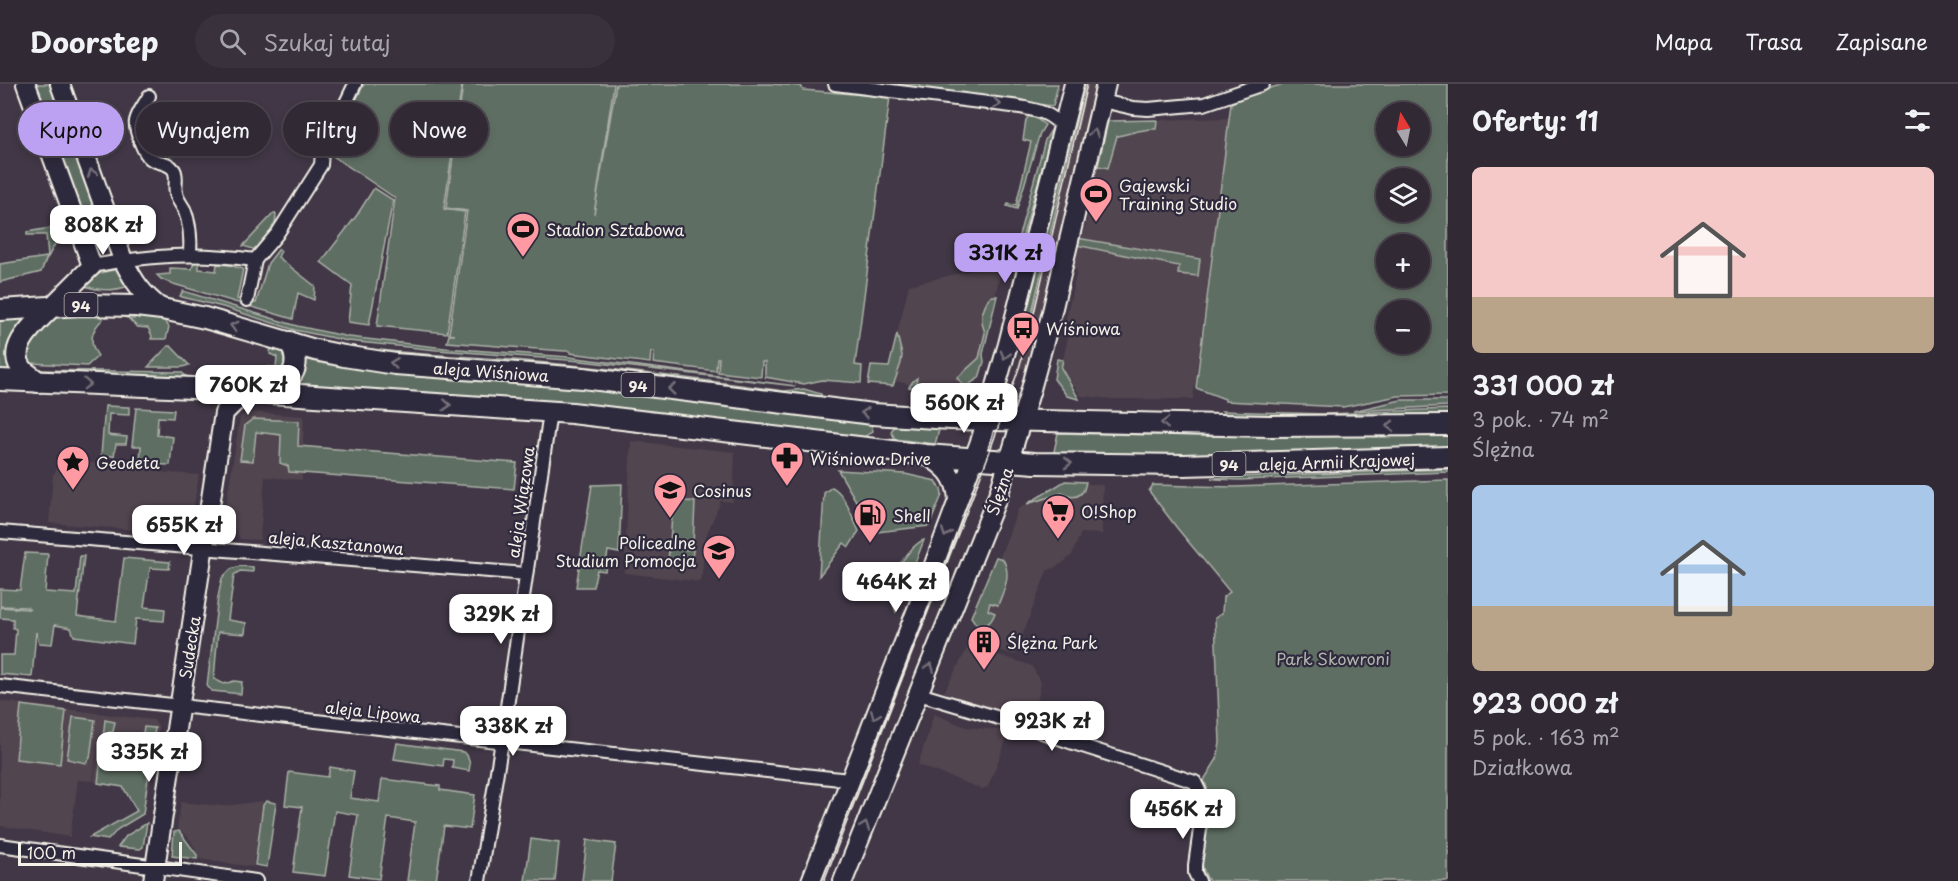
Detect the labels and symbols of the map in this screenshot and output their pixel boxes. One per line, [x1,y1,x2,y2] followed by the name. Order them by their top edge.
[993,97,1002,109] one-way arrow
[1376,102,1430,156] north arrow
[1087,128,1100,138] one-way arrow
[86,168,99,179] one-way arrow
[1119,173,1237,215] place label: Gajewski Training Studio
[1078,176,1114,223] sports icon: Gajewski Training Studio
[48,205,158,256] pin: 808K zł
[505,211,541,258] sports icon: Stadion Sztabowa
[546,217,684,241] place label: Stadion Sztabowa
[950,233,1060,284] pin: 331K zł
[64,293,98,317] road number: 94
[1005,310,1041,357] bus stop icon: Wiśniowa
[1046,316,1120,340] place label: Wiśniowa
[229,321,240,333] one-way arrow
[999,350,1012,360] one-way arrow
[432,355,550,387] street label: aleja Wiśniowa
[389,358,399,370] one-way arrow
[193,365,303,416] pin: 760K zł
[622,373,654,397] road number: 94
[82,377,91,390] one-way arrow
[909,383,1019,434] pin: 560K zł
[667,384,676,396] one-way arrow
[443,398,452,411] one-way arrow
[861,407,870,420] one-way arrow
[1160,417,1169,430] one-way arrow
[1385,420,1394,433] one-way arrow
[769,440,805,487] pharmacy icon: Wiśniowa Drive
[55,444,91,491] place icon: Geodeta
[500,445,540,559] street label: aleja Wiązowa
[810,446,931,470] place label: Wiśniowa Drive
[1259,446,1415,476] street label: aleja Armii Krajowej
[96,450,160,474] place label: Geodeta
[1212,452,1246,476] road number: 94
[1063,457,1072,470] one-way arrow
[980,464,1018,518] street label: Ślężna
[652,472,688,519] school or university icon: Cosinus
[693,478,752,502] place label: Cosinus
[1040,493,1076,540] supermarket icon: O!Shop
[852,497,888,544] fuel station icon: Shell
[1081,499,1137,523] place label: O!Shop
[893,503,931,527] place label: Shell
[129,505,239,556] pin: 655K zł
[267,524,405,560] street label: aleja Kasztanowa
[940,527,953,538] one-way arrow
[556,530,696,572] place label: Policealne Studium Promocja
[701,533,737,580] school or university icon: Policealne Studium Promocja
[841,562,951,613] pin: 464K zł
[446,594,556,645] pin: 329K zł
[172,614,206,680] street label: Sudecka
[966,624,1002,671] building icon: Ślężna Park
[1007,630,1098,654] place label: Ślężna Park
[1276,646,1390,670] park label: Park Skowroni
[923,663,935,674] one-way arrow
[324,694,422,728] street label: aleja Lipowa
[997,701,1107,752] pin: 923K zł
[458,706,568,757] pin: 338K zł
[870,708,882,719] one-way arrow
[94,732,204,783] pin: 335K zł
[1128,789,1238,840] pin: 456K zł
[858,822,870,833] one-way arrow
[18,839,182,866] scale bar

